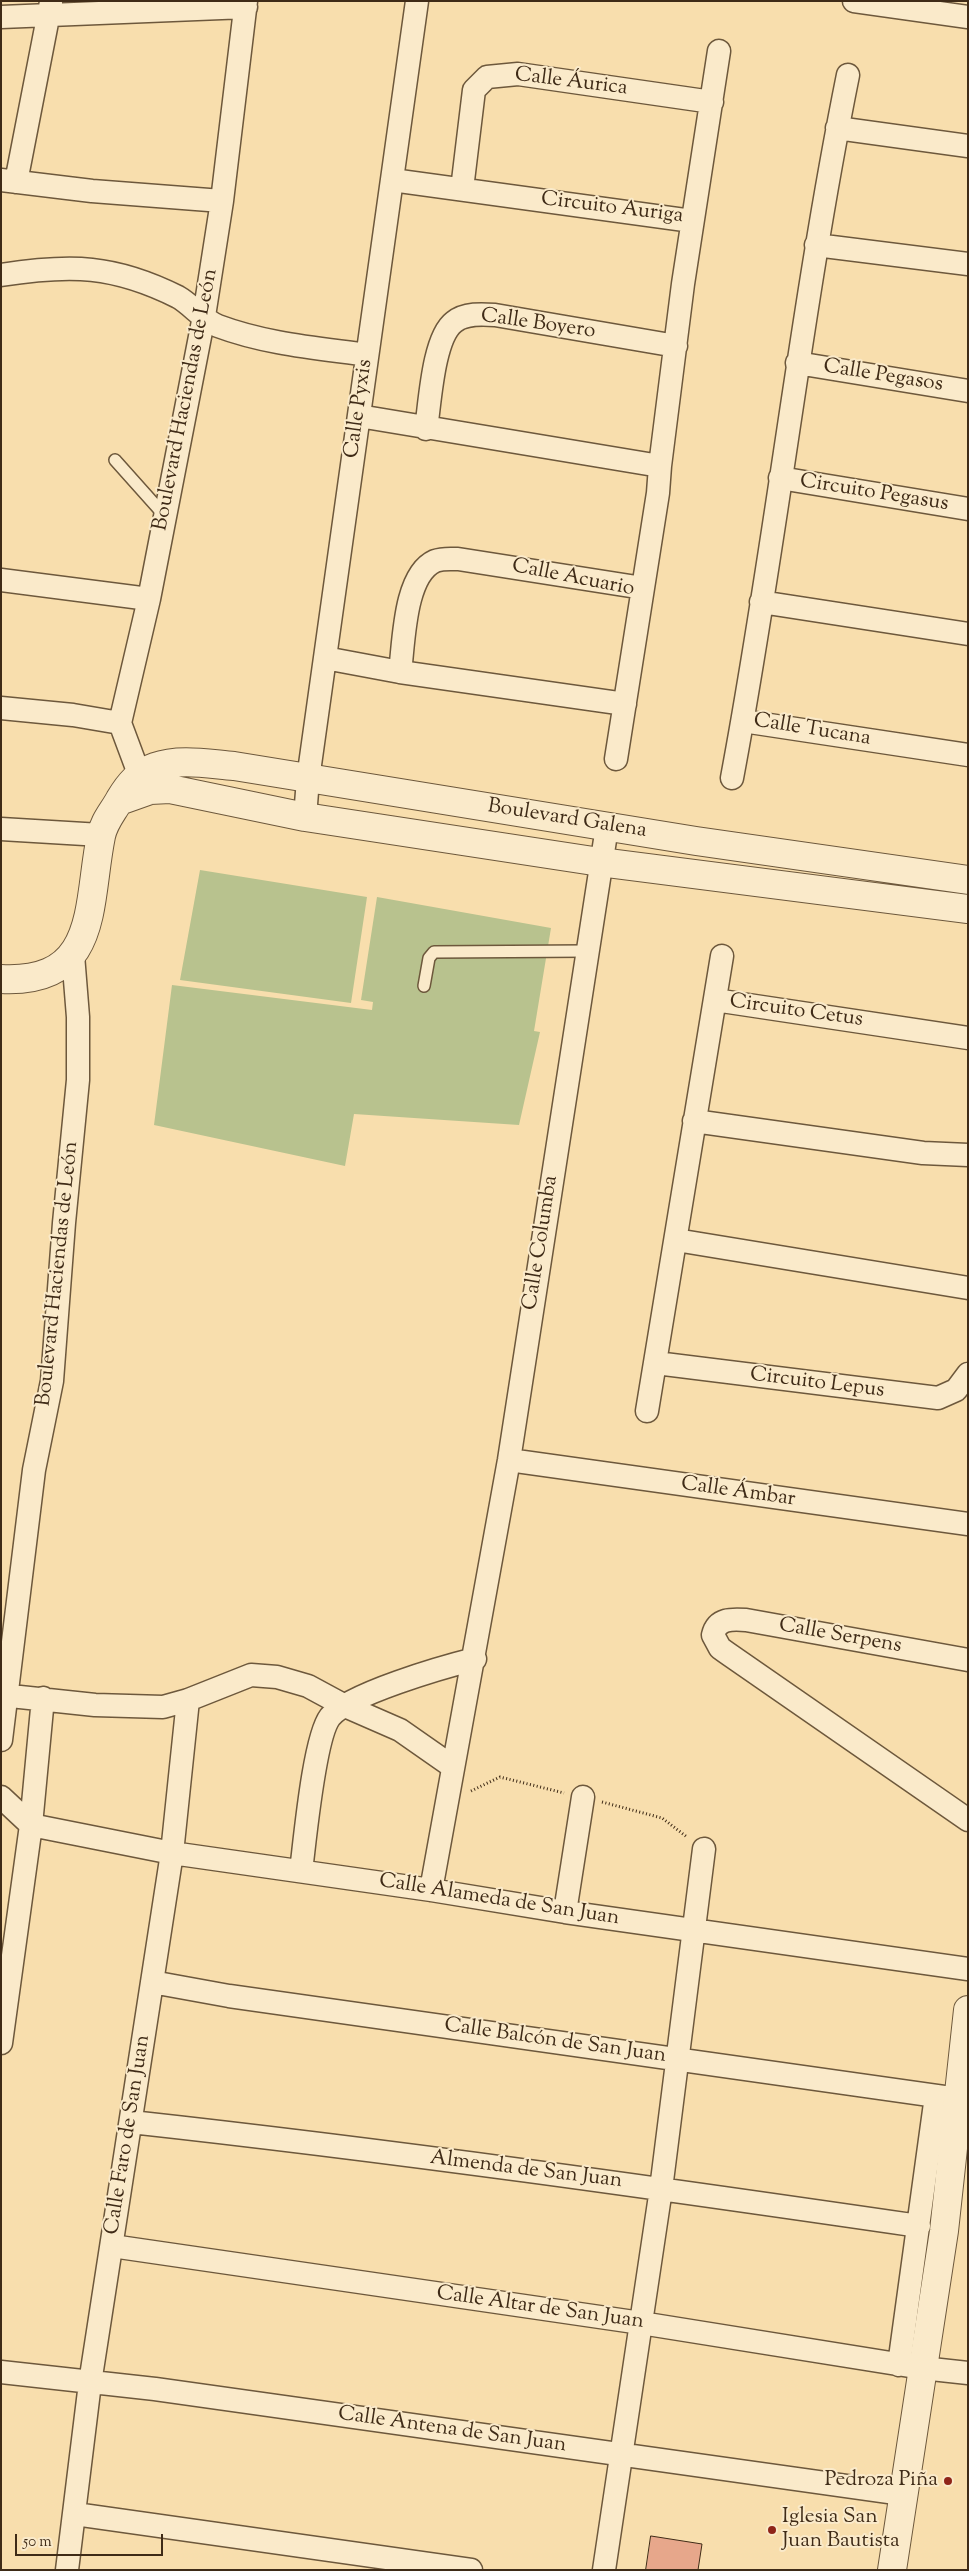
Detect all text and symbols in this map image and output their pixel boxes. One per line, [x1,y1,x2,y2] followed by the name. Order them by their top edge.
[513,64,629,102] street label: Calle Áurica
[539,188,685,230] street label: Circuito Auriga
[149,267,225,533] street label: Boulevard Haciendas de León
[479,304,597,346] street label: Calle Boyero
[821,355,945,399] street label: Calle Pegasos
[341,358,379,460] street label: Calle Pyxis
[798,470,950,518] street label: Circuito Pegasus
[510,555,636,603] street label: Calle Acuario
[752,709,872,753] street label: Calle Tucana
[486,795,648,845] street label: Boulevard Galena
[728,990,864,1034] street label: Circuito Cetus
[33,1140,85,1408] street label: Boulevard Haciendas de León
[519,1174,565,1312] street label: Calle Columba
[748,1363,886,1405] street label: Circuito Lepus
[679,1473,797,1513] street label: Calle Ámbar
[777,1614,903,1660] street label: Calle Serpens
[377,1870,621,1932] street label: Calle Alameda de San Juan
[442,2014,668,2070] street label: Calle Balcón de San Juan
[101,2033,157,2237] street label: Calle Faro de San Juan
[429,2147,623,2195] street label: Almenda de San Juan
[435,2282,645,2336] street label: Calle Altar de San Juan
[336,2403,568,2459] street label: Calle Antena de San Juan
[825,2468,938,2494] place label: Pedroza Piña
[942,2475,954,2487] marker: Pedroza Piña
[782,2505,900,2555] place label: Iglesia San Juan Bautista
[18,2524,165,2556] scale bar
[766,2524,778,2536] marker: Iglesia San Juan Bautista
[23,2532,52,2553] text: 50 m

